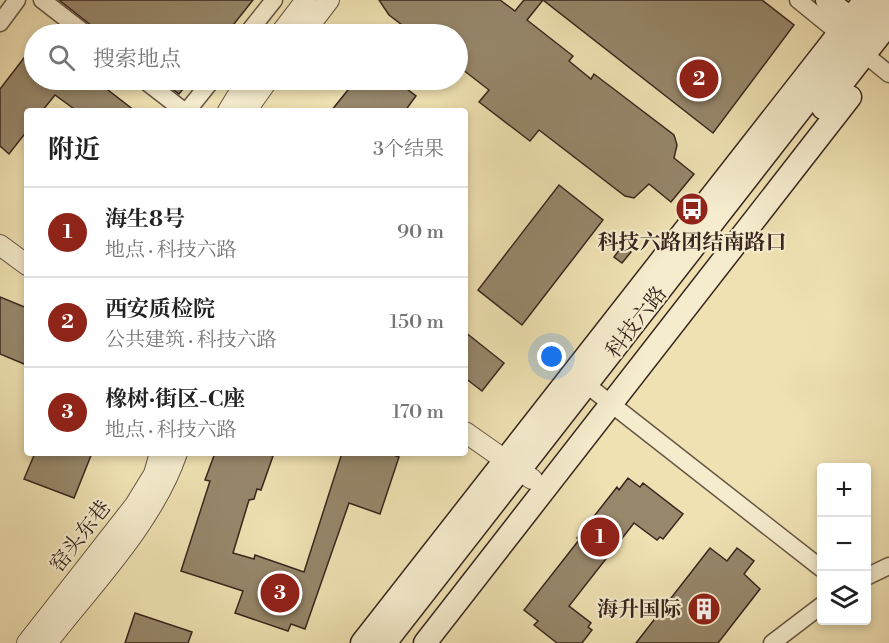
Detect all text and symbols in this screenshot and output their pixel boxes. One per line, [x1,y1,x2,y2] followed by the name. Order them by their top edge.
[24,24,468,90] search box
[45,41,78,74] icon: search
[93,46,181,73] text: 搜索地点
[680,56,718,101] pin: 2
[48,134,100,166] text: 附近
[373,137,444,162] text: 3个结果
[674,191,710,227] bus stop icon: 科技六路团结南路口
[105,206,185,233] text: 海生8号
[63,220,72,245] text: 1
[397,220,444,245] text: 90 m
[598,230,787,256] place label: 科技六路团结南路口
[105,238,237,263] text: 地点 · 科技六路
[601,282,673,364] street label: 科技六路
[105,296,215,323] text: 西安质检院
[61,310,74,335] text: 2
[389,310,444,335] text: 150 m
[105,328,277,353] text: 公共建筑 · 科技六路
[537,342,566,371] your location
[105,386,245,413] text: 橡树·街区-C座
[61,400,74,425] text: 3
[392,400,444,425] text: 170 m
[105,418,237,443] text: 地点 · 科技六路
[817,463,871,625] map controls
[817,463,871,517] button: +
[45,496,117,578] street label: 窑头东巷
[580,514,620,560] pin: 1
[817,517,871,571] button: −
[260,570,300,616] pin: 3
[817,571,871,625] button: layers
[686,591,722,627] building icon: 海升国际
[597,597,681,623] place label: 海升国际

